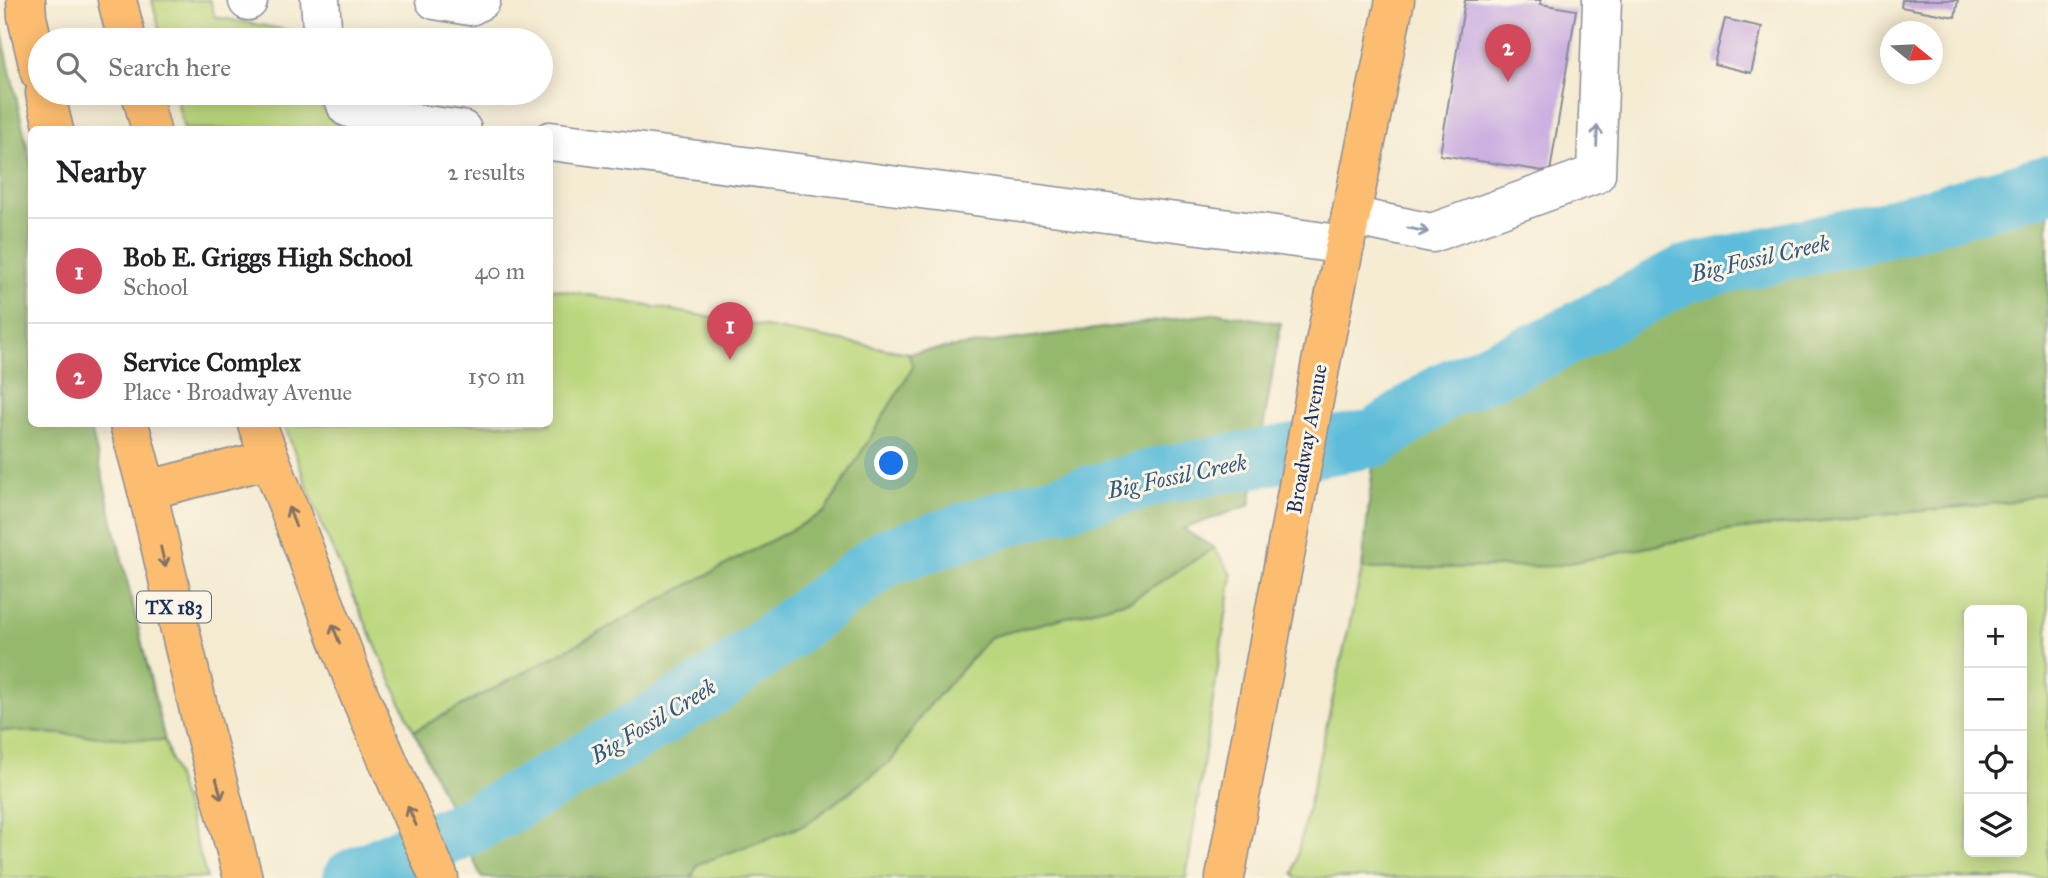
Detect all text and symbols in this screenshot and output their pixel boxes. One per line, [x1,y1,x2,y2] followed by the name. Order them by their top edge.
[1880,21,1943,84] north arrow
[1485,24,1531,82] pin: 2
[28,28,553,105] search box
[52,48,90,86] icon: search
[108,51,231,83] text: Search here
[1591,125,1604,148] one-way arrow
[56,154,146,190] text: Nearby
[447,158,525,186] text: 2 results
[1406,224,1429,238] one-way arrow
[1687,228,1832,288] water label: Big Fossil Creek
[123,241,412,273] text: Bob E. Griggs High School
[74,257,84,285] text: 1
[475,257,525,285] text: 40 m
[123,273,188,301] text: School
[707,302,753,360] pin: 1
[123,346,301,378] text: Service Complex
[73,362,85,390] text: 2
[468,362,525,390] text: 150 m
[1281,362,1333,516] street label: Broadway Avenue
[123,378,352,406] text: Place · Broadway Avenue
[874,446,908,480] your location
[1104,448,1249,505] water label: Big Fossil Creek
[285,507,297,529] one-way arrow
[157,545,170,567] one-way arrow
[137,592,211,622] road number: TX 183
[1964,605,2027,857] map controls
[1964,605,2027,668] button: +
[328,624,341,645] one-way arrow
[1964,668,2027,731] button: −
[584,672,721,770] water label: Big Fossil Creek
[1964,731,2027,794] button: locate
[214,778,227,800] one-way arrow
[1964,794,2027,857] button: layers
[405,805,418,827] one-way arrow

